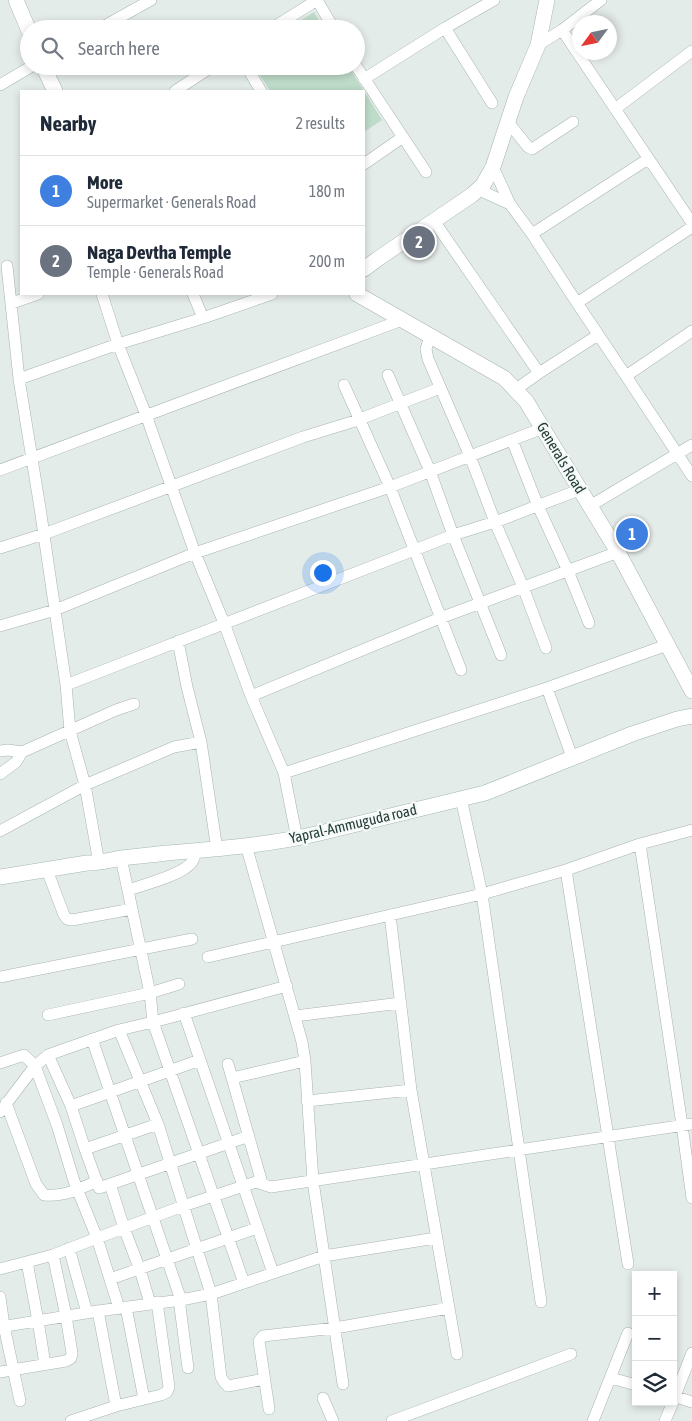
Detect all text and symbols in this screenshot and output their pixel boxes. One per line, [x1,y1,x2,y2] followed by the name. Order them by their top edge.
[572,15,617,60] north arrow
[20,20,365,75] search box
[38,34,66,62] icon: search
[78,37,160,59] text: Search here
[40,111,96,135] text: Nearby
[295,114,345,132] text: 2 results
[87,171,123,193] text: More
[52,182,60,200] text: 1
[309,182,345,200] text: 180 m
[87,193,256,211] text: Supermarket · Generals Road
[403,223,435,261] pin: 2
[87,241,231,263] text: Naga Devtha Temple
[52,252,60,270] text: 2
[309,252,345,270] text: 200 m
[87,263,224,281] text: Temple · Generals Road
[534,419,589,496] street label: Generals Road
[616,515,648,553] pin: 1
[310,560,336,586] your location
[288,801,418,846] street label: Yapral-Ammuguda road
[632,1271,677,1406] map controls
[632,1271,677,1316] button: +
[632,1316,677,1361] button: −
[632,1361,677,1406] button: layers

